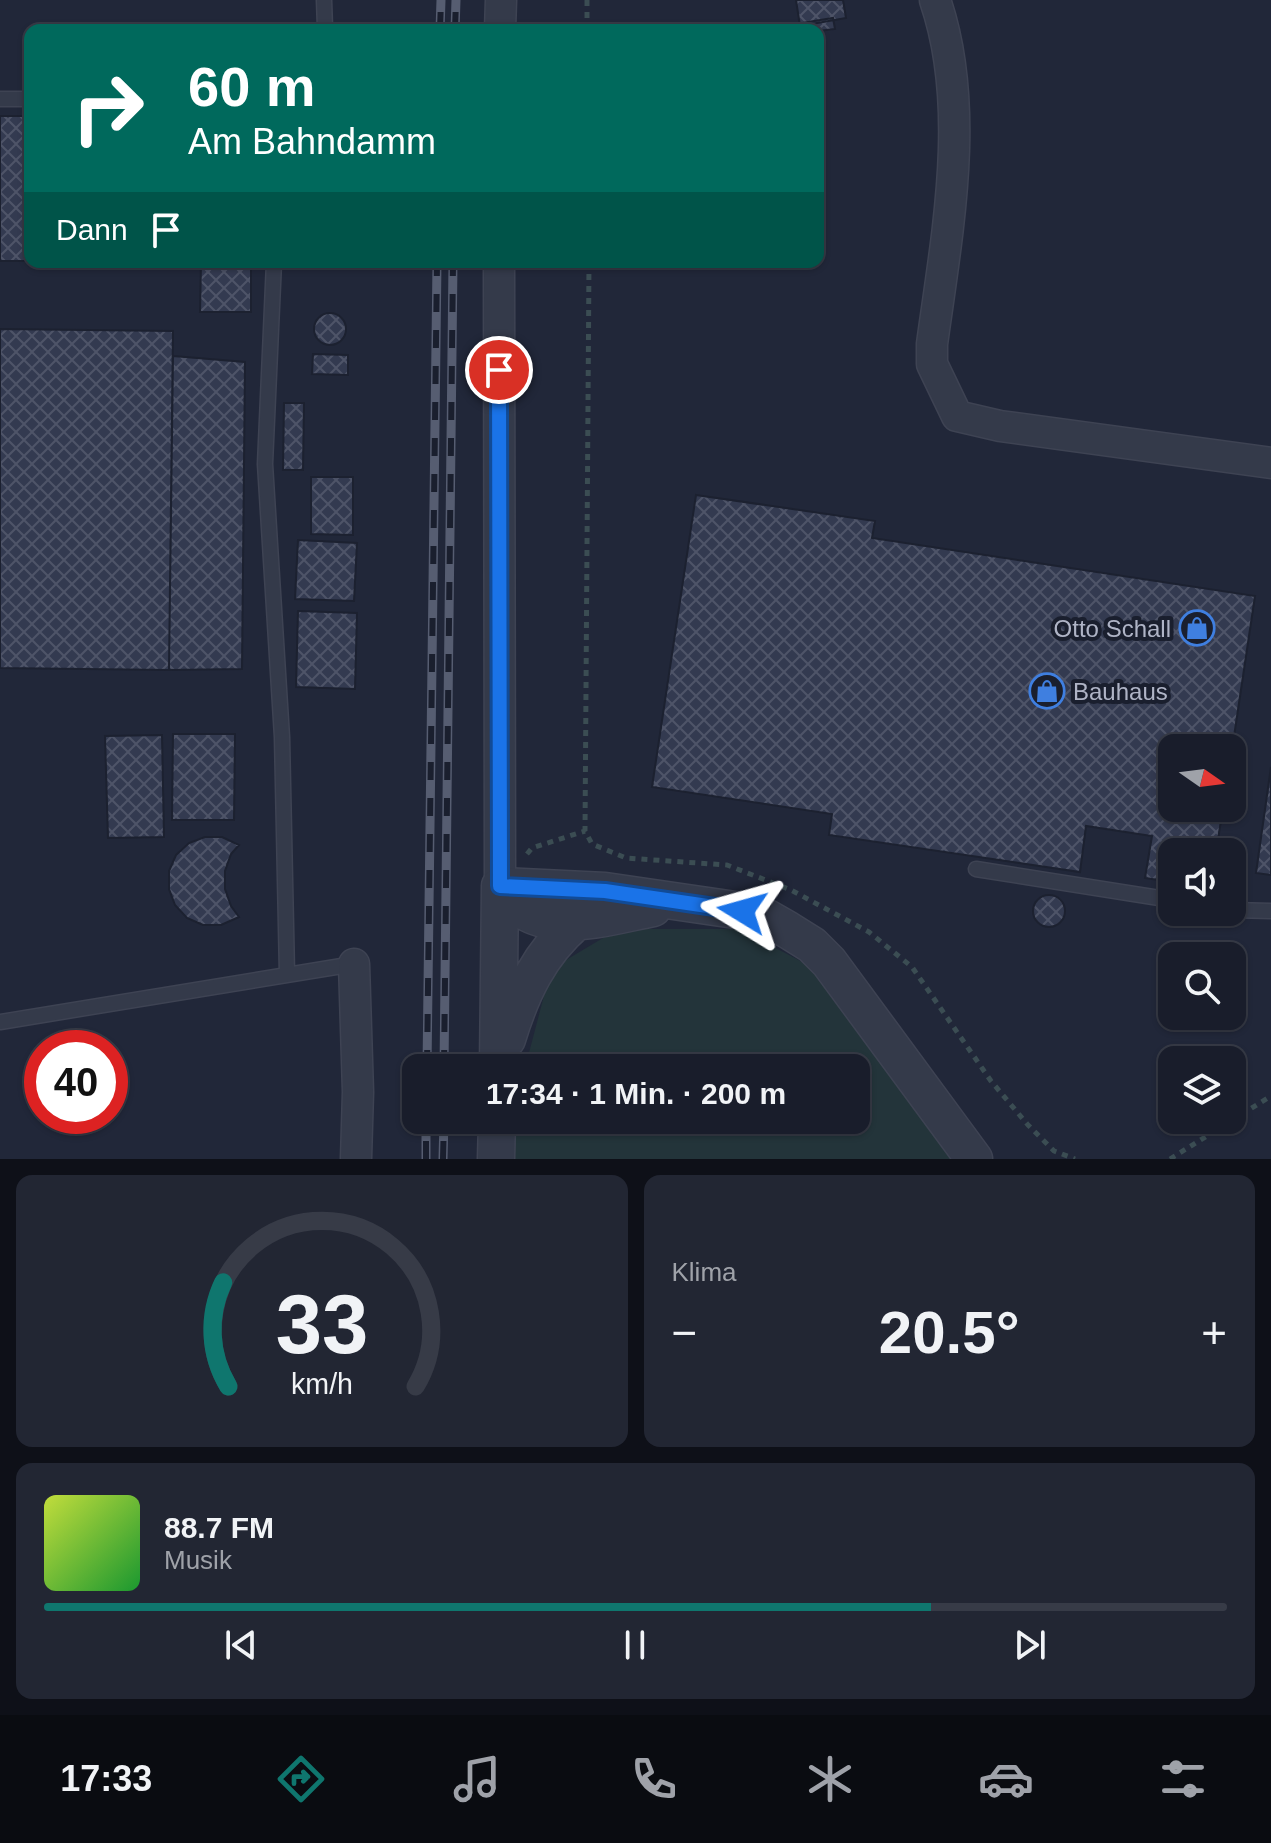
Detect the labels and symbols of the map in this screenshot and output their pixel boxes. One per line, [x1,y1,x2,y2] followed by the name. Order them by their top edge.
[465,336,533,404] pin
[1178,609,1216,647] shop icon: Otto Schall
[1054,615,1171,642] place label: Otto Schall
[1028,672,1066,710] shop icon: Bauhaus
[1073,678,1168,705] place label: Bauhaus
[1158,734,1246,822] north arrow
[700,869,784,953] position arrow
[24,1030,128,1134] speed limit sign: 40

